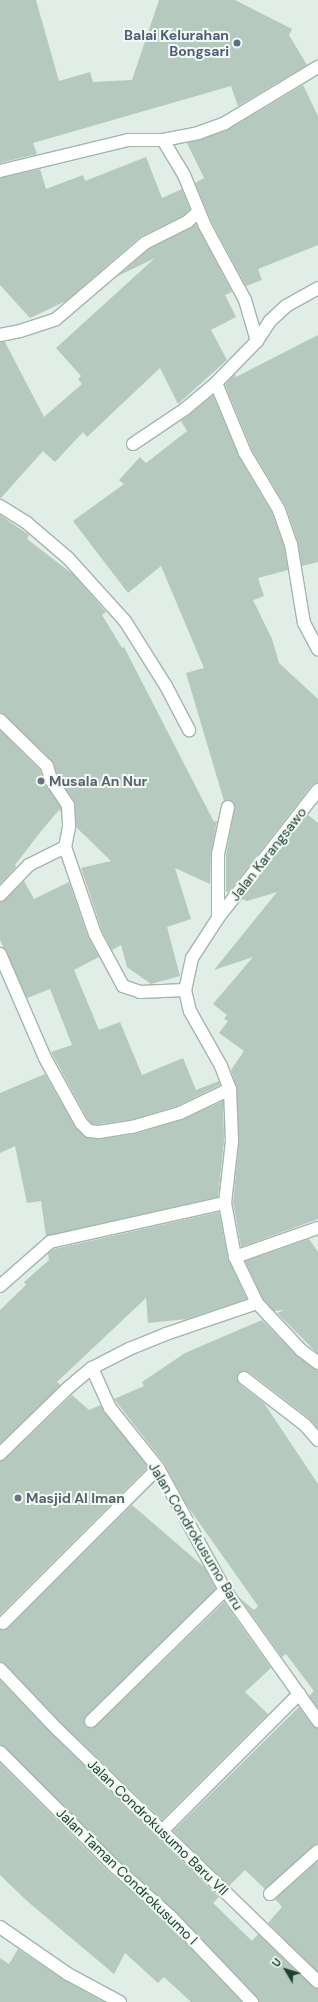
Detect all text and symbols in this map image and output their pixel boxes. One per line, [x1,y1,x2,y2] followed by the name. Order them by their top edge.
[124,27,229,60] place label: Balai Kelurahan Bongsari
[232,38,242,48] marker: Balai Kelurahan Bongsari
[49,773,147,789] place label: Musala An Nur
[36,776,46,786] marker: Musala An Nur
[226,804,310,904] street label: Jalan Karangsawo
[145,1459,247,1613] street label: Jalan Condrokusumo Baru
[26,1490,125,1506] place label: Masjid Al Iman
[13,1493,23,1503] marker: Masjid Al Iman
[84,1755,232,1899] street label: Jalan Condrokusumo Baru VII
[53,1804,201,1948] street label: Jalan Taman Condrokusumo I
[266,1950,306,1990] north arrow
[269,1955,284,1970] text: U

